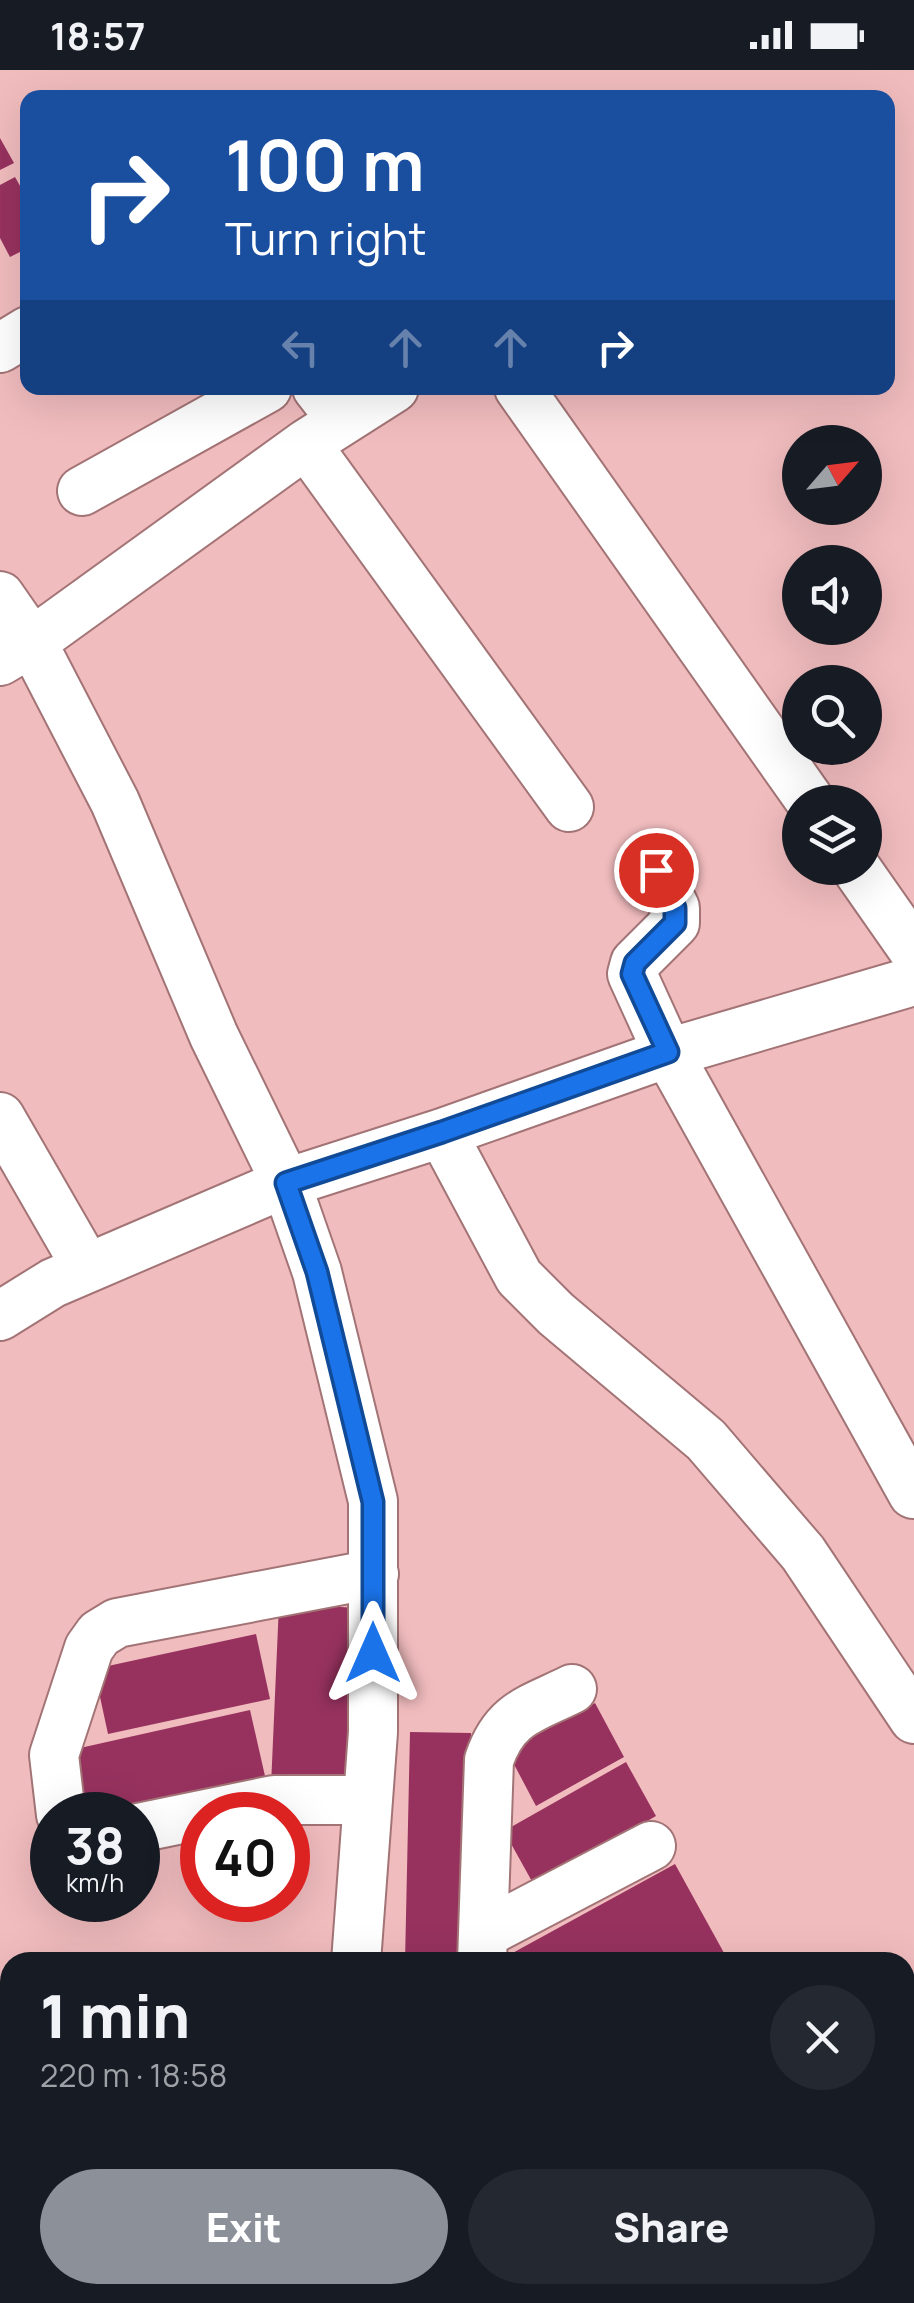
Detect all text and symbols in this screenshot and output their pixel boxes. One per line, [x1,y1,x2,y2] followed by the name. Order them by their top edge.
[50,9,145,61] text: 18:57
[225,116,425,212] text: 100 m
[60,130,190,260] icon: right
[225,207,426,269] text: Turn right
[273,320,328,375] icon: left
[378,320,433,375] icon: ahead
[483,320,538,375] icon: ahead
[588,320,643,375] icon: right
[782,425,882,525] north arrow
[782,425,882,885] map controls
[782,545,882,645] button: sound
[782,665,882,765] button: search
[782,785,882,885] button: layers
[614,828,699,913] pin
[629,843,684,898] icon: arrive
[321,1601,425,1705] position arrow
[180,1792,310,1922] speed limit sign: 40
[65,1811,125,1879] text: 38
[66,1865,124,1900] text: km/h
[40,1974,190,2056] text: 1 min
[770,1985,875,2090] button: close
[40,2053,227,2097] text: 220 m · 18:58
[40,2169,448,2284] button: Exit
[468,2169,875,2284] button: Share

